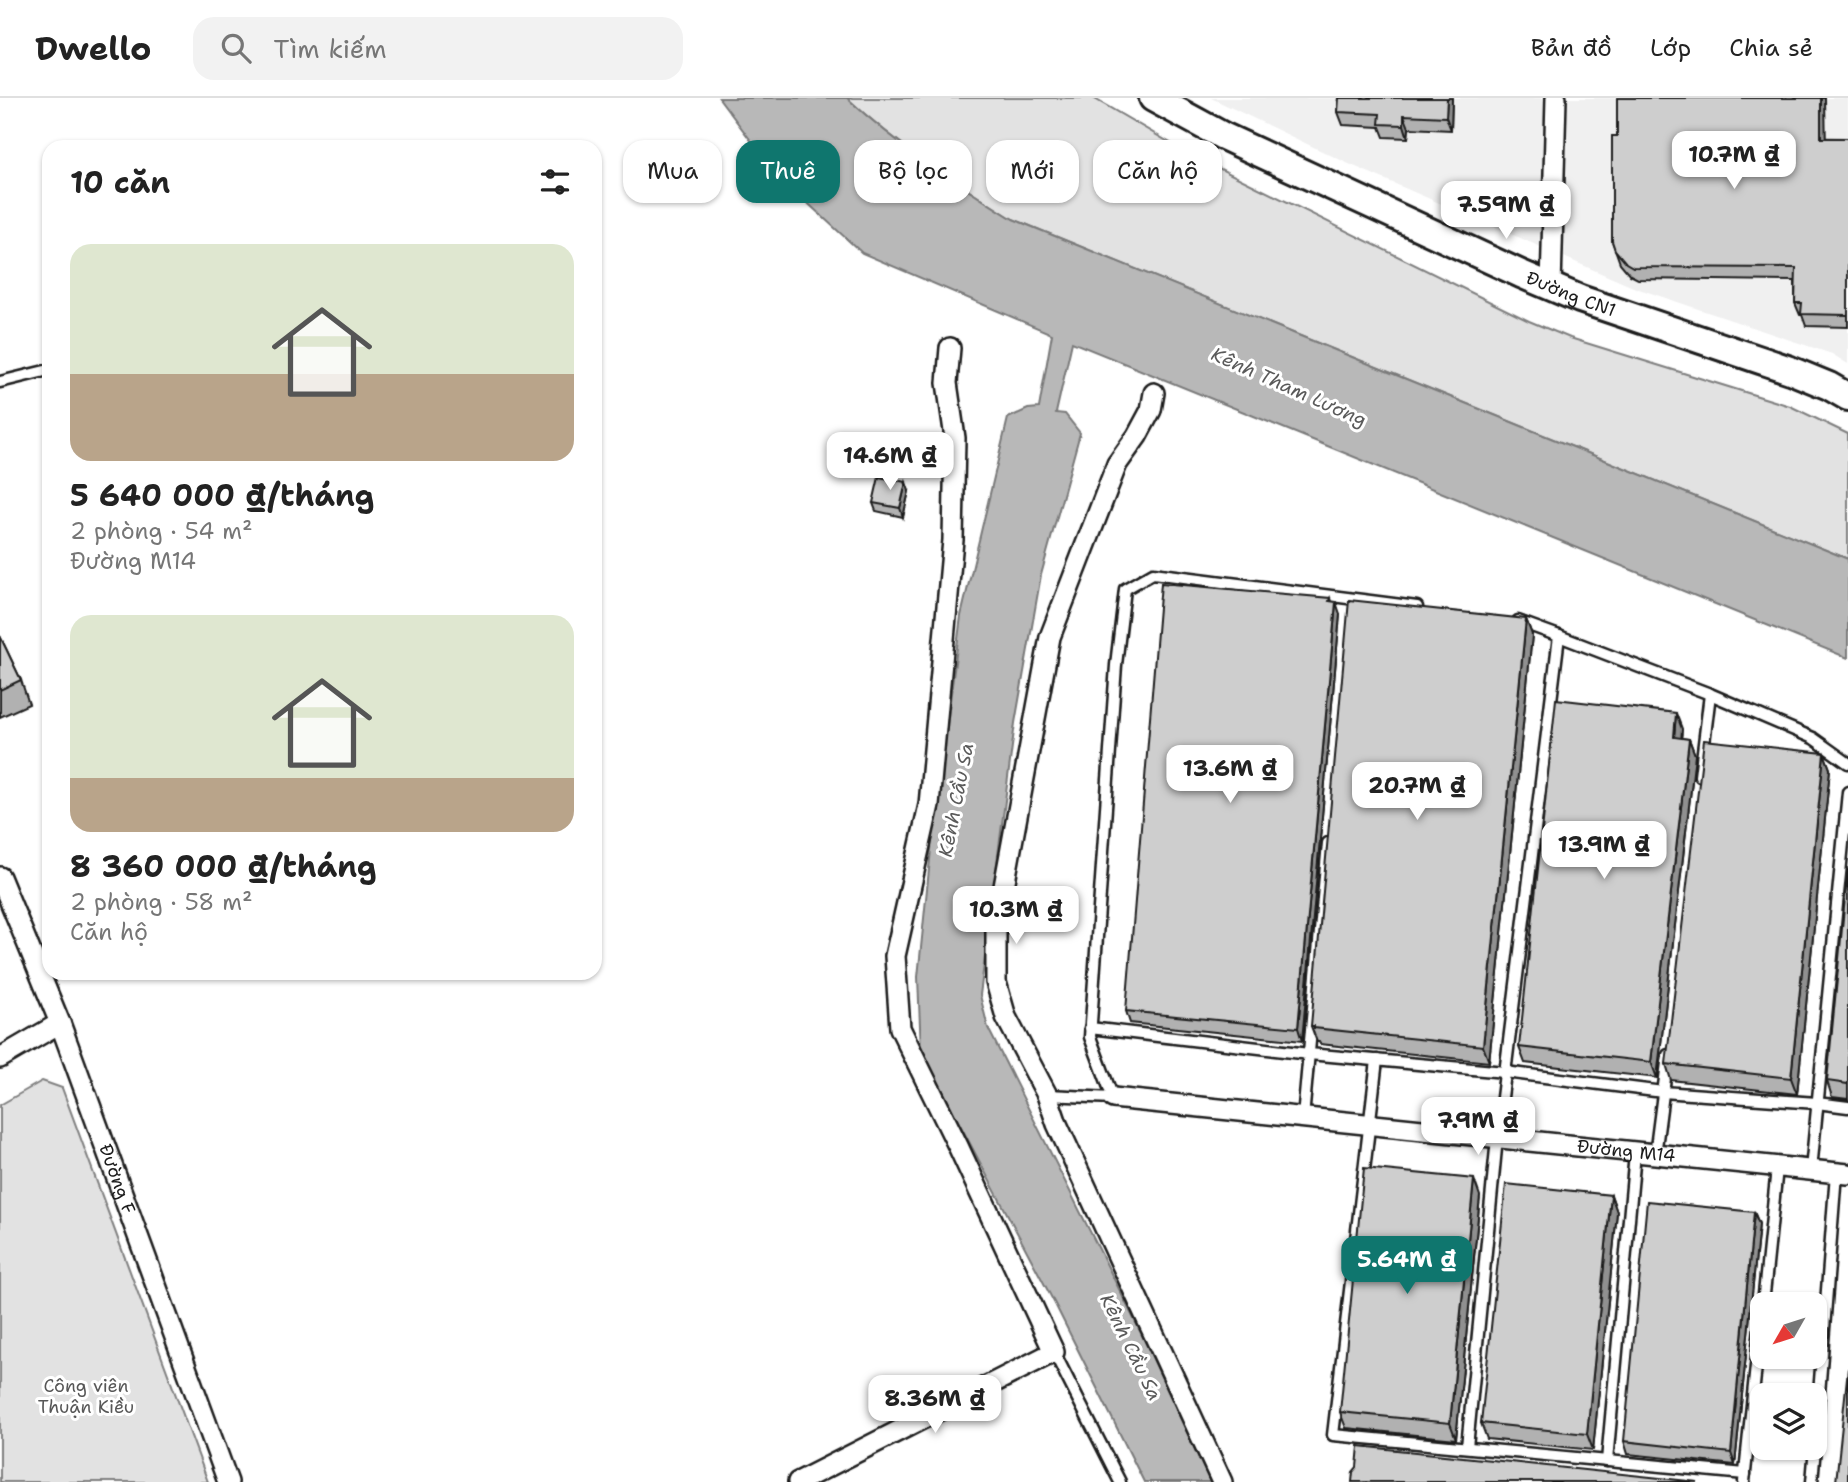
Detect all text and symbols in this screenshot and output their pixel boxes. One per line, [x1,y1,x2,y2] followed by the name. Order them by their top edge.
[193,17,683,80] search box
[35,26,151,71] text: Dwello
[217,29,255,67] icon: search
[273,31,387,66] text: Tìm kiếm
[1531,32,1612,64] text: Bản đồ
[1650,32,1691,64] text: Lớp
[1729,32,1813,64] text: Chia sẻ
[1669,132,1799,191] pin: 10.7M ₫
[1688,139,1780,169] text: 10.7M ₫
[623,140,722,203] chip: Mua
[736,140,840,203] chip: Thuê
[854,140,972,203] chip: Bộ lọc
[986,140,1079,203] chip: Mới
[1093,140,1222,203] chip: Căn hộ
[70,162,170,203] text: 10 căn
[536,163,574,201] icon: filters
[1441,181,1571,241] pin: 7.59M ₫
[1457,189,1555,219] text: 7.59M ₫
[1523,266,1619,322] street label: Đường CN1
[259,289,385,415] icon: home
[1207,341,1371,433] water label: Kênh Tham Lương
[825,432,955,492] pin: 14.6M ₫
[843,440,937,470] text: 14.6M ₫
[70,475,374,516] text: 5 640 000 ₫/tháng
[70,516,253,546] text: 2 phòng · 54 m²
[70,546,196,576] text: Đường M14
[259,660,385,786] icon: home
[933,741,979,859] water label: Kênh Cầu Sa
[1165,746,1295,805] pin: 13.6M ₫
[1182,753,1278,783] text: 13.6M ₫
[1352,762,1482,822] pin: 20.7M ₫
[1368,770,1466,800] text: 20.7M ₫
[1539,822,1669,881] pin: 13.9M ₫
[1558,829,1650,859] text: 13.9M ₫
[70,846,377,887] text: 8 360 000 ₫/tháng
[951,886,1081,946] pin: 10.3M ₫
[70,887,253,917] text: 2 phòng · 58 m²
[969,894,1063,924] text: 10.3M ₫
[70,917,148,947] text: Căn hộ
[1421,1098,1535,1157] pin: 7.9M ₫
[1437,1105,1519,1135] text: 7.9M ₫
[1576,1134,1677,1168] street label: Đường M14
[93,1141,141,1217] street label: Đường F
[1342,1236,1472,1296] pin: 5.64M ₫
[1357,1244,1457,1274] text: 5.64M ₫
[1094,1290,1168,1404] water label: Kênh Cầu Sa
[1750,1292,1827,1368] north arrow
[1750,1292,1827,1460] map controls
[38,1374,134,1419] park label: Công viên Thuận Kiều
[870,1376,1000,1435] pin: 8.36M ₫
[884,1383,986,1413] text: 8.36M ₫
[1750,1383,1827,1460] button: layers

